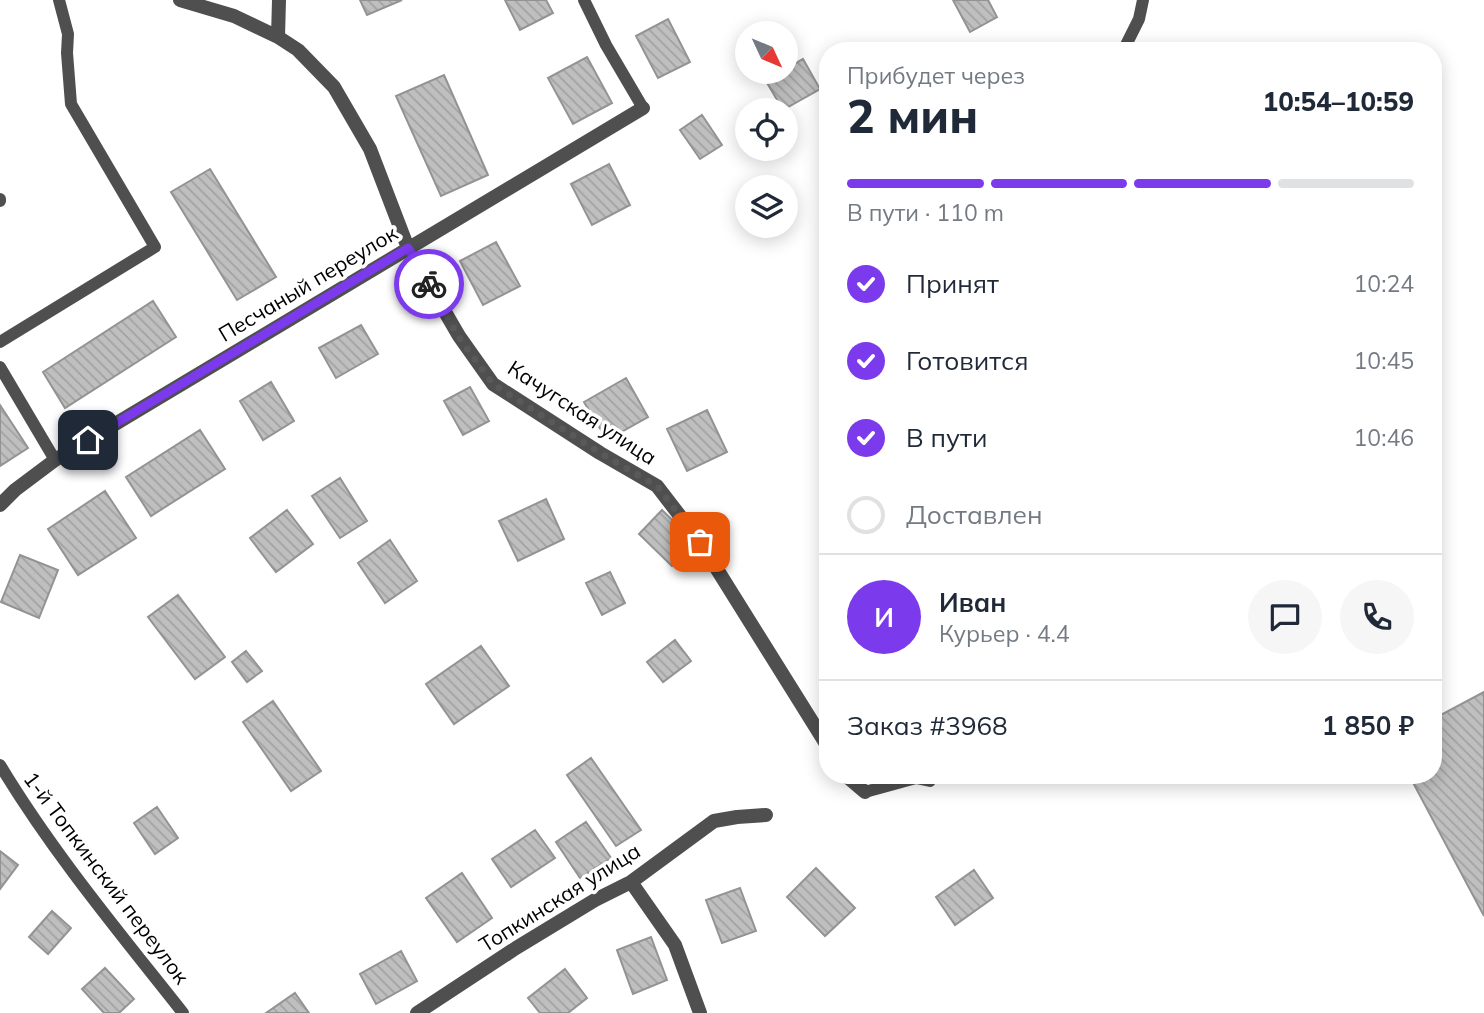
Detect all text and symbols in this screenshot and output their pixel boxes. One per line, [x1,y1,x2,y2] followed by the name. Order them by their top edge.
[735,21,798,84] north arrow
[735,21,798,238] map controls
[847,61,1025,90] text: Прибудет через
[1263,85,1414,118] text: 10:54–10:59
[847,87,978,145] text: 2 мин
[735,98,798,161] button: locate
[735,175,798,238] button: layers
[847,198,1004,227] text: В пути · 110 m
[213,219,402,347] street label: Песчаный переулок
[394,249,464,319] courier
[410,265,448,303] icon: bike
[847,265,885,303] icon: check
[906,267,999,300] text: Принят
[1354,269,1414,298] text: 10:24
[847,342,885,380] icon: check
[906,344,1029,377] text: Готовится
[1354,346,1414,375] text: 10:45
[503,354,662,470] street label: Качугская улица
[58,410,118,470] pin
[847,419,885,457] icon: check
[69,421,107,459] icon: home
[906,421,987,454] text: В пути
[1354,423,1414,452] text: 10:46
[906,498,1043,531] text: Доставлен
[670,512,730,572] pin
[681,523,719,561] icon: bag
[1248,580,1322,654] button: chat
[1340,580,1414,654] button: phone
[939,586,1006,619] text: Иван
[874,601,894,634] text: И
[939,619,1070,648] text: Курьер · 4.4
[847,709,1008,742] text: Заказ #3968
[1322,709,1414,742] text: 1 850 ₽
[18,766,196,989] street label: 1-й Топкинский переулок
[474,837,645,957] street label: Топкинская улица

